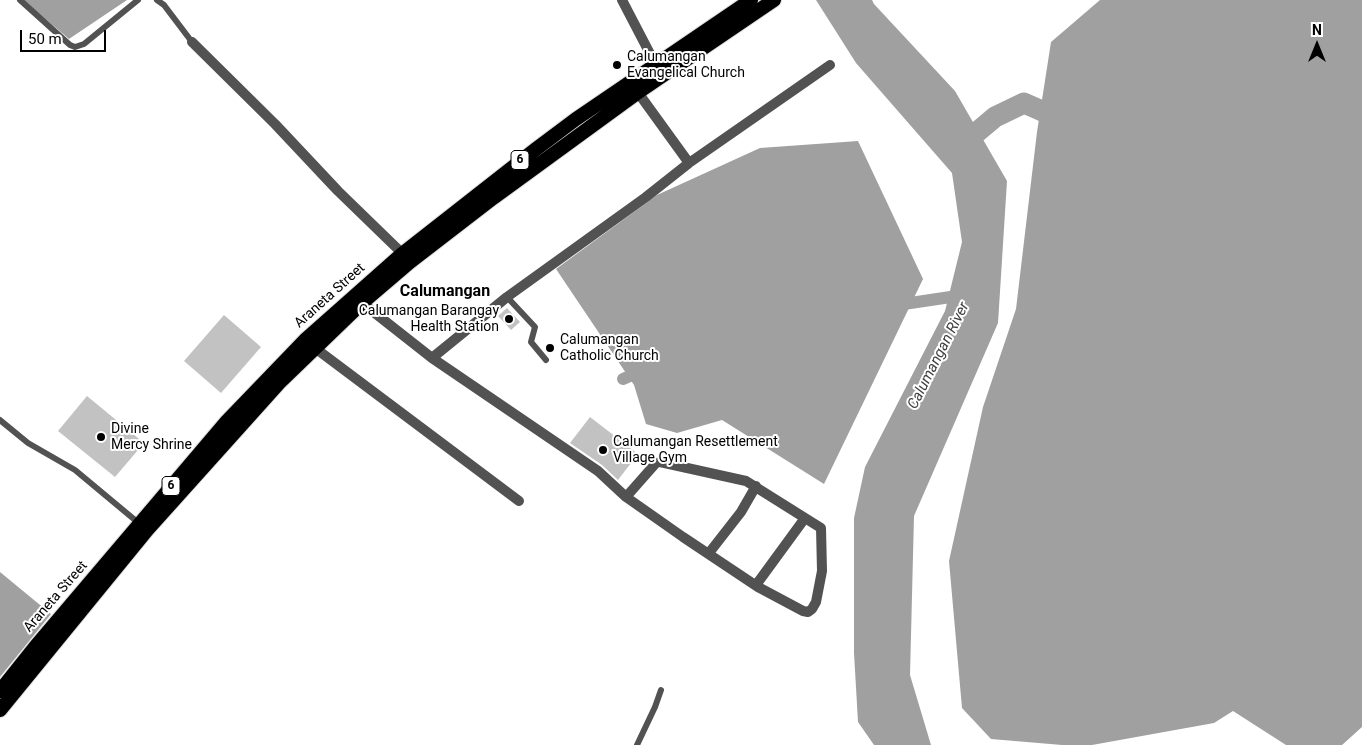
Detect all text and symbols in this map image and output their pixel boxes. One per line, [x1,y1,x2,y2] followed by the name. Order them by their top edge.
[22,20,109,52] scale bar
[1292,20,1342,70] north arrow
[1312,22,1322,38] text: N
[28,30,62,48] text: 50 m
[627,49,745,82] place label: Calumangan Evangelical Church
[611,59,623,71] marker: Calumangan Evangelical Church
[511,150,529,170] road number: 6
[291,260,369,332] street label: Araneta Street
[400,282,490,302] district label: Calumangan
[904,300,974,412] water label: Calumangan River
[359,303,499,336] place label: Calumangan Barangay Health Station
[503,313,515,325] marker: Calumangan Barangay Health Station
[560,332,659,364] place label: Calumangan Catholic Church
[544,342,556,354] marker: Calumangan Catholic Church
[111,421,192,454] place label: Divine Mercy Shrine
[95,431,107,443] marker: Divine Mercy Shrine
[613,434,778,467] place label: Calumangan Resettlement Village Gym
[597,444,609,456] marker: Calumangan Resettlement Village Gym
[162,476,180,496] road number: 6
[20,558,92,636] street label: Araneta Street

